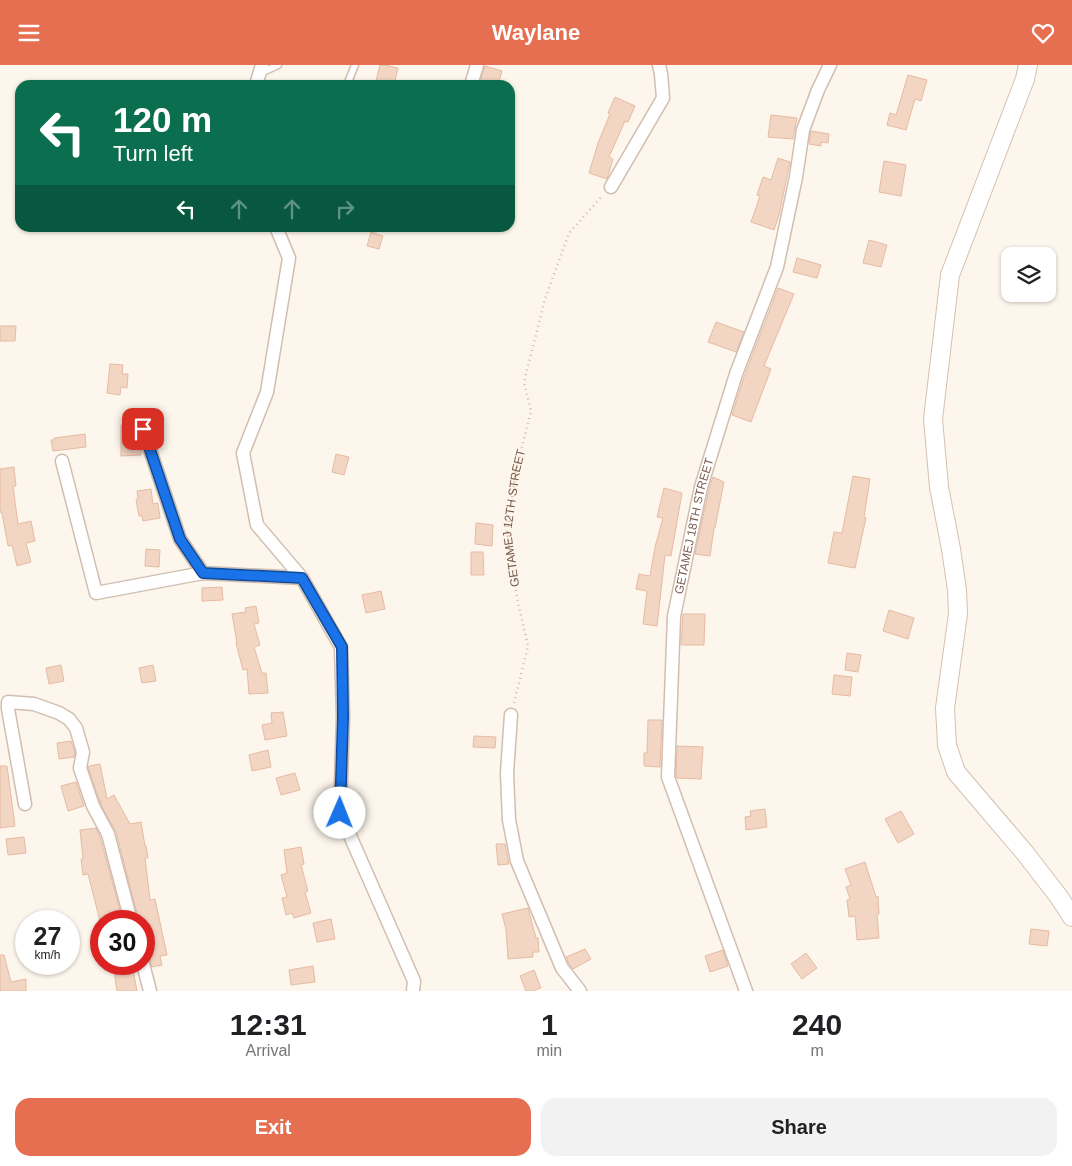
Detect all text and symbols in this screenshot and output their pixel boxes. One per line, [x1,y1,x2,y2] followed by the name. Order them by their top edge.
[15,19,43,47] icon: menu
[1029,19,1057,47] icon: heart
[492,20,580,45] text: Waylane
[30,100,95,165] icon: left
[113,100,212,139] text: 120 m
[113,141,193,166] text: Turn left
[172,195,200,223] icon: left
[225,195,253,223] icon: ahead
[278,195,306,223] icon: ahead
[331,195,359,223] icon: right
[1001,247,1056,302] map controls
[1001,247,1056,302] button: layers
[122,408,164,450] pin
[129,415,157,443] icon: arrive
[500,447,528,588] street label: GETAMEJ 12TH STREET
[672,456,717,595] street label: GETAMEJ 18TH STREET
[313,786,365,838] position arrow
[90,910,155,975] speed limit sign: 30
[34,922,61,950] text: 27
[34,948,61,962] text: km/h
[230,1008,307,1041] text: 12:31
[541,1008,558,1041] text: 1
[792,1008,842,1041] text: 240
[246,1042,291,1059] text: Arrival
[536,1042,562,1059] text: min
[810,1042,824,1059] text: m
[15,1098,531,1156] button: Exit
[541,1098,1057,1156] button: Share

